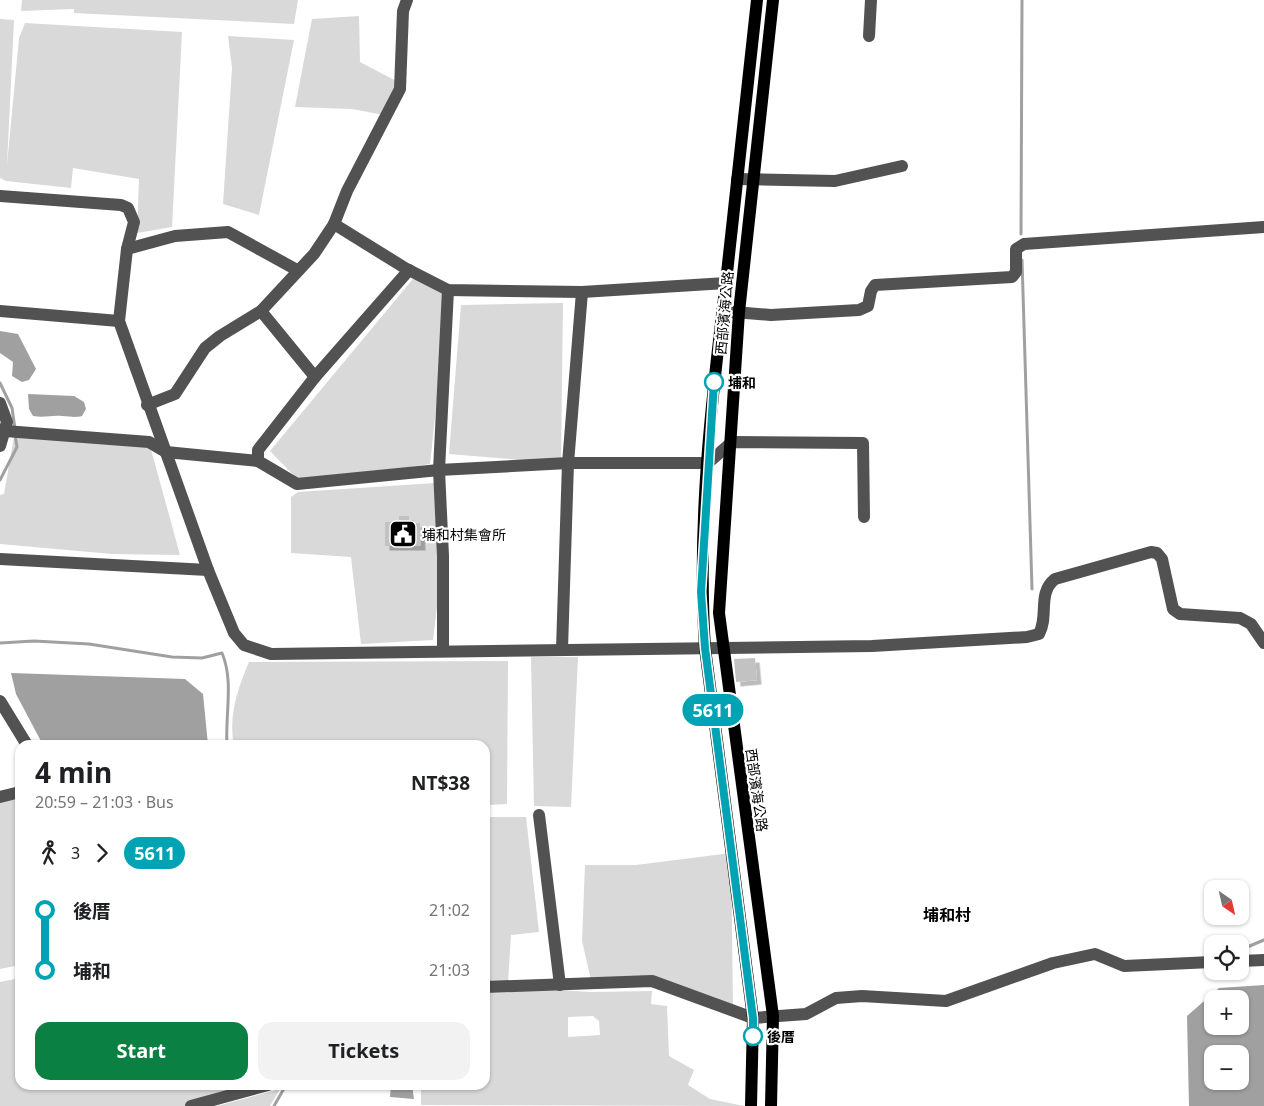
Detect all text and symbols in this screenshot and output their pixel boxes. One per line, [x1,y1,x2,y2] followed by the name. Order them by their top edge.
[711,270,737,356] street label: 西部濱海公路
[704,372,724,392] marker: 埔和
[728,373,756,392] place label: 埔和
[388,519,418,549] public building icon: 埔和村集會所
[422,525,506,544] place label: 埔和村集會所
[678,694,748,726] line badge: 5611
[692,698,734,722] text: 5611
[742,747,772,833] street label: 西部濱海公路
[35,753,112,791] text: 4 min
[411,770,470,796] text: NT$38
[35,791,174,813] text: 20:59 – 21:03 · Bus
[35,839,63,867] icon: walk
[88,839,116,867] icon: forward
[134,841,175,865] text: 5611
[71,842,80,864] text: 3
[1204,880,1249,925] north arrow
[1204,880,1249,1090] map controls
[73,898,111,924] text: 後厝
[429,899,470,921] text: 21:02
[923,904,971,926] district label: 埔和村
[1204,935,1249,980] button: locate
[73,958,111,984] text: 埔和
[429,959,470,981] text: 21:03
[1204,990,1249,1035] button: +
[35,1022,248,1080] button: Start
[258,1022,470,1080] button: Tickets
[743,1026,763,1046] marker: 後厝
[767,1027,795,1046] place label: 後厝
[1204,1045,1249,1090] button: −

